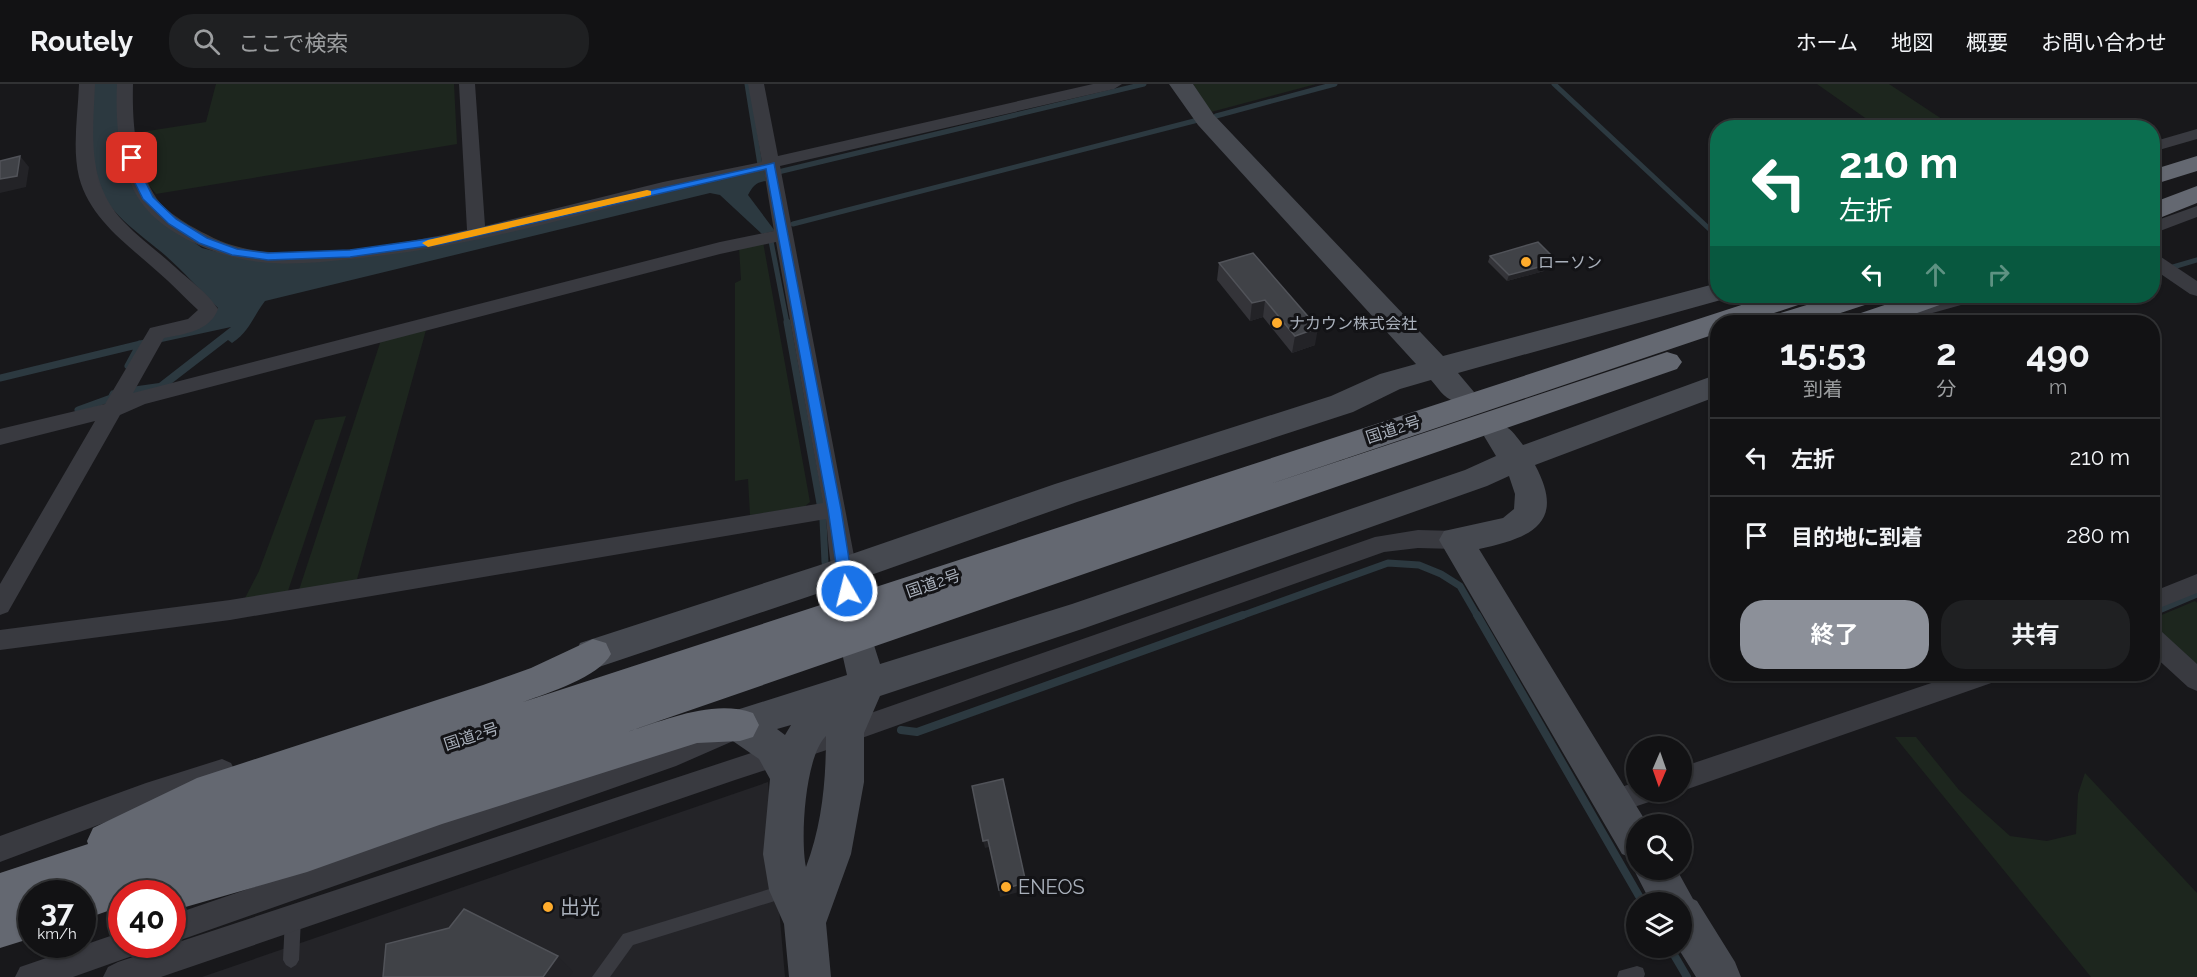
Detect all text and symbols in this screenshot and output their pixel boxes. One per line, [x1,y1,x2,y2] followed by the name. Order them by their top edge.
[169,14,589,68] search box
[30,25,133,58] text: Routely
[190,25,223,58] icon: search
[238,30,348,56] text: ここで検索
[1796,30,1858,55] text: ホーム
[1891,30,1933,55] text: 地図
[1966,30,2008,55] text: 概要
[2041,30,2167,55] text: お問い合わせ
[106,132,157,183] pin
[1839,139,1958,188] text: 210 m
[115,141,148,174] icon: arrive
[1740,144,1818,222] icon: left
[1839,195,1893,226] text: 左折
[1538,253,1602,272] place label: ローソン
[1519,255,1533,269] marker: ローソン
[1856,258,1889,291] icon: left
[1919,258,1952,291] icon: ahead
[1982,258,2015,291] icon: right
[1289,314,1417,333] place label: ナカウン株式会社
[1270,316,1284,330] marker: ナカウン株式会社
[1780,331,1866,373] text: 15:53
[1936,331,1957,373] text: 2
[2026,333,2090,375] text: 490
[2049,375,2067,399] text: m
[1803,377,1843,401] text: 到着
[1936,377,1956,401] text: 分
[1363,412,1423,447] street label: 国道2号
[1740,441,1773,474] icon: left
[2070,444,2130,470] text: 210 m
[1791,446,1835,472] text: 左折
[1740,519,1773,552] icon: arrive
[2066,522,2130,548] text: 280 m
[1791,524,1923,550] text: 目的地に到着
[815,559,879,623] position arrow
[903,565,963,602] street label: 国道2号
[1740,600,1929,669] button: 終了
[1941,600,2130,669] button: 共有
[441,719,501,754] street label: 国道2号
[1626,736,1692,802] north arrow
[1626,736,1692,958] map controls
[1626,814,1692,880] button: search
[1018,875,1085,899] place label: ENEOS
[108,880,186,958] speed limit sign: 40
[999,880,1013,894] marker: ENEOS
[1626,892,1692,958] button: layers
[40,894,74,929] text: 37
[560,895,600,919] place label: 出光
[541,900,555,914] marker: 出光
[37,925,77,943] text: km/h

